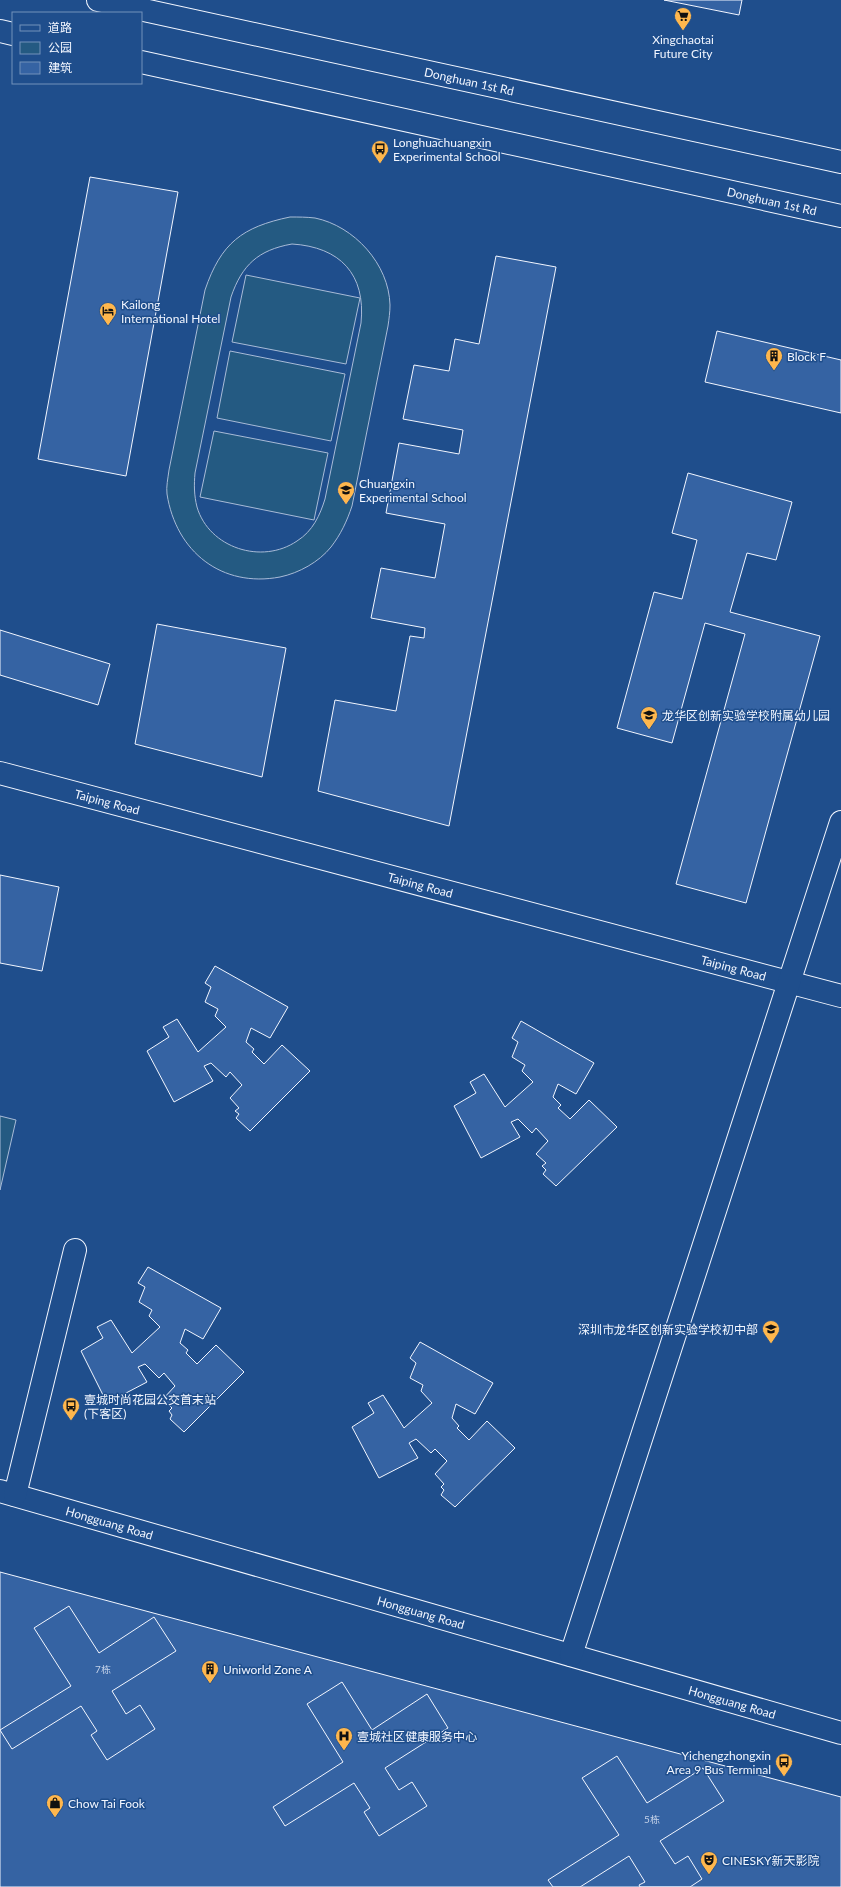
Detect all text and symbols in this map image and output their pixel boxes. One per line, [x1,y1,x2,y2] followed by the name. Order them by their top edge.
[673,6,693,31] supermarket icon: Xingchaotai Future City
[12,12,142,84] legend
[48,20,72,35] text: 道路
[652,32,714,61] place label: Xingchaotai Future City
[48,40,72,55] text: 公园
[48,60,72,75] text: 建筑
[423,64,516,98] street label: Donghuan 1st Rd
[393,135,501,164] place label: Longhuachuangxin Experimental School
[370,139,390,164] bus stop icon: Longhuachuangxin Experimental School
[726,184,818,218] street label: Donghuan 1st Rd
[121,297,220,326] place label: Kailong International Hotel
[98,301,118,326] hotel icon: Kailong International Hotel
[764,346,784,371] building icon: Block F
[787,349,826,364] place label: Block F
[359,476,467,505] place label: Chuangxin Experimental School
[336,480,356,505] school or university icon: Chuangxin Experimental School
[639,705,659,730] school or university icon: 龙华区创新实验学校附属幼儿园
[662,708,830,723] place label: 龙华区创新实验学校附属幼儿园
[73,786,142,817] street label: Taiping Road
[386,869,455,900] street label: Taiping Road
[699,952,768,983] street label: Taiping Road
[761,1319,781,1344] school or university icon: 深圳市龙华区创新实验学校初中部
[578,1322,758,1337] place label: 深圳市龙华区创新实验学校初中部
[84,1392,216,1421] place label: 壹城时尚花园公交首末站 (下客区)
[61,1396,81,1421] bus stop icon: 壹城时尚花园公交首末站 (下客区)
[64,1503,155,1542] street label: Hongguang Road
[375,1592,466,1632] street label: Hongguang Road
[200,1659,220,1684] building icon: Uniworld Zone A
[223,1662,313,1677] place label: Uniworld Zone A
[95,1663,111,1675] house number: 7栋
[687,1682,778,1721] street label: Hongguang Road
[334,1726,354,1751] hospital icon: 壹城社区健康服务中心
[357,1729,477,1744] place label: 壹城社区健康服务中心
[667,1748,771,1777] place label: Yichengzhongxin Area 9 Bus Terminal
[774,1752,794,1777] bus stop icon: Yichengzhongxin Area 9 Bus Terminal
[45,1793,65,1818] shop icon: Chow Tai Fook
[68,1796,146,1811] place label: Chow Tai Fook
[644,1813,660,1825] house number: 5栋
[699,1850,719,1875] theatre icon: CINESKY新天影院
[722,1853,819,1868] place label: CINESKY新天影院

